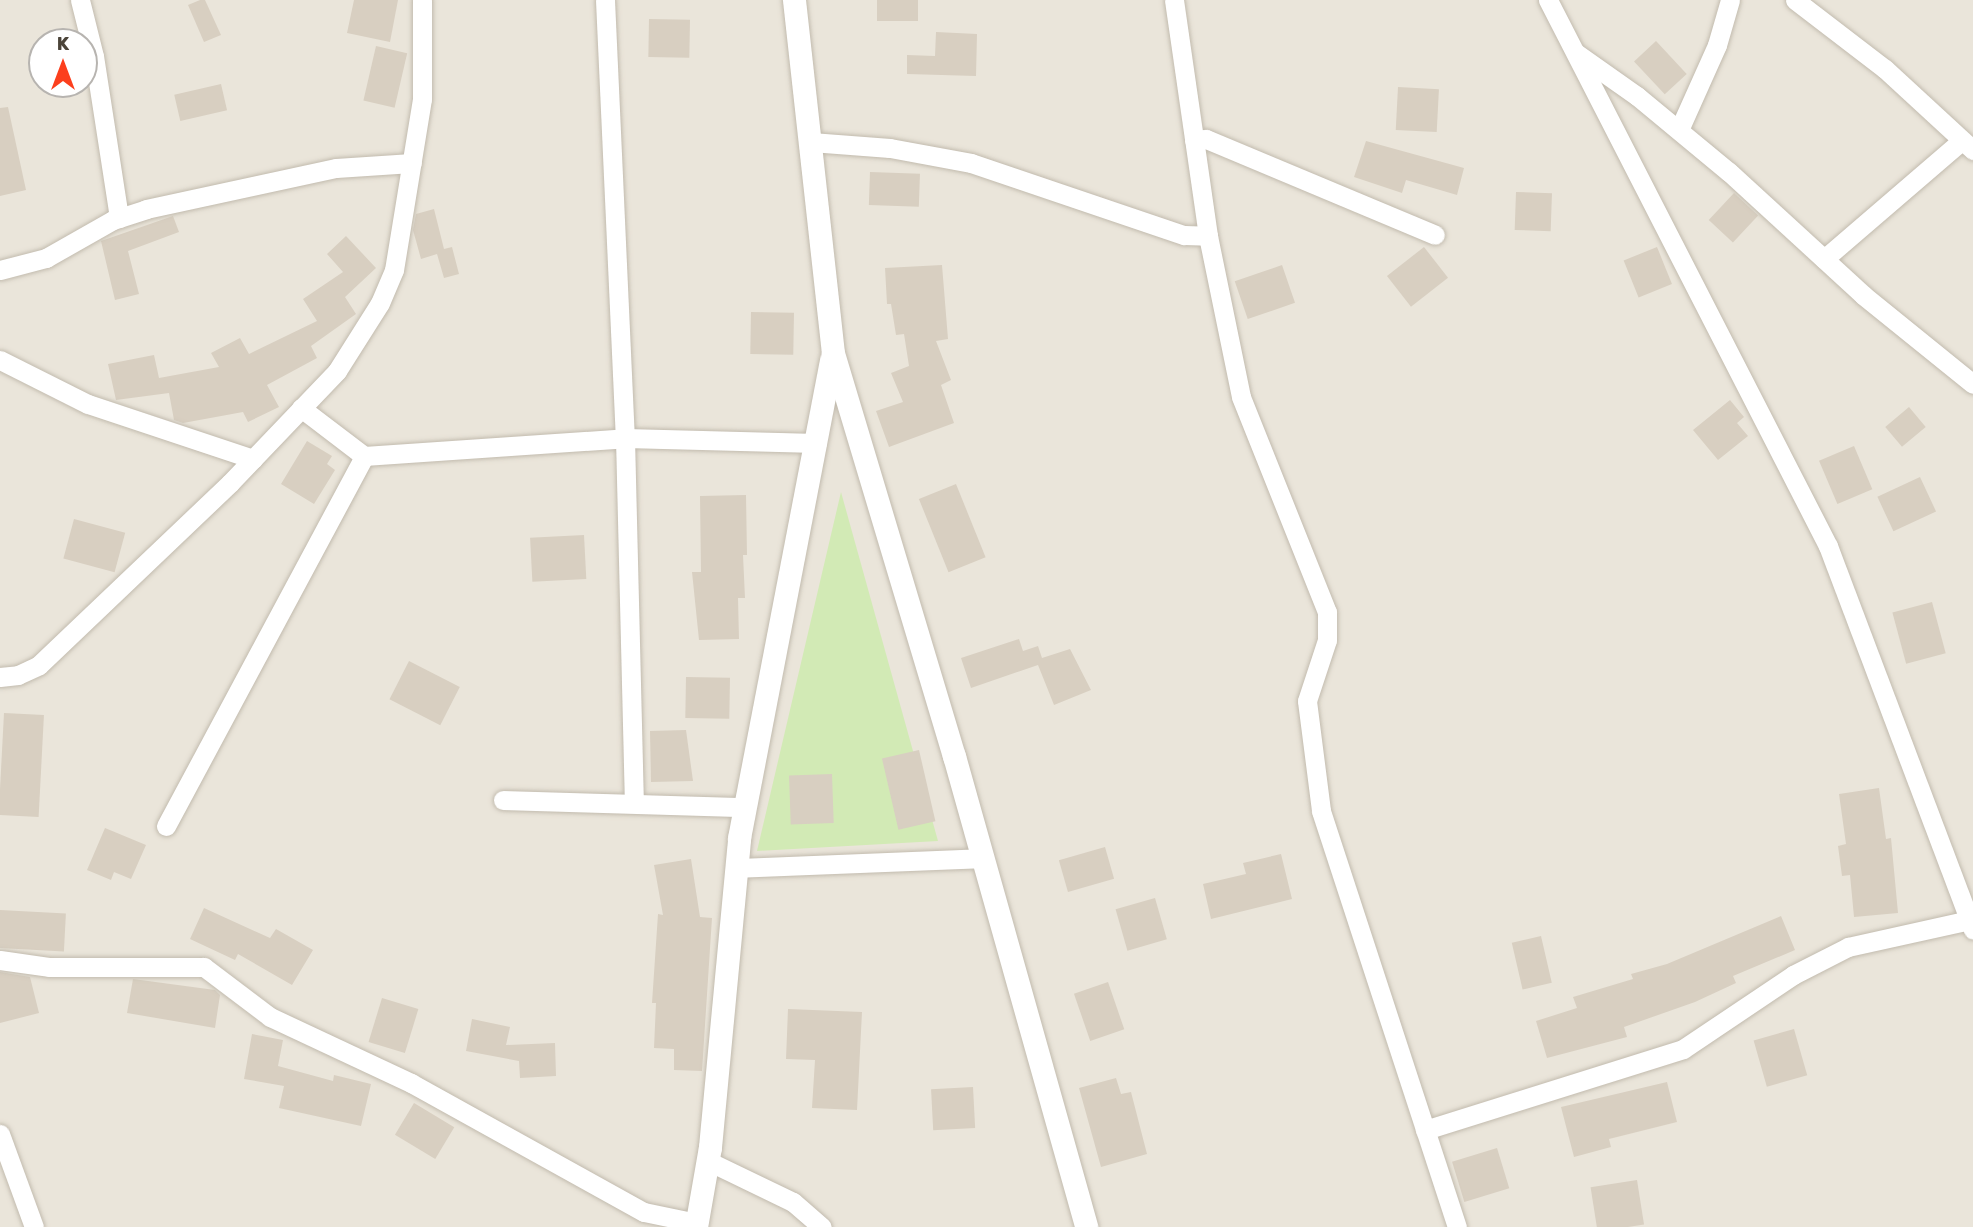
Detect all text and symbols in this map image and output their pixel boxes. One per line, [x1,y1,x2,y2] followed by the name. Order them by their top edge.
[28,28,98,98] north arrow
[57,32,69,55] text: K

